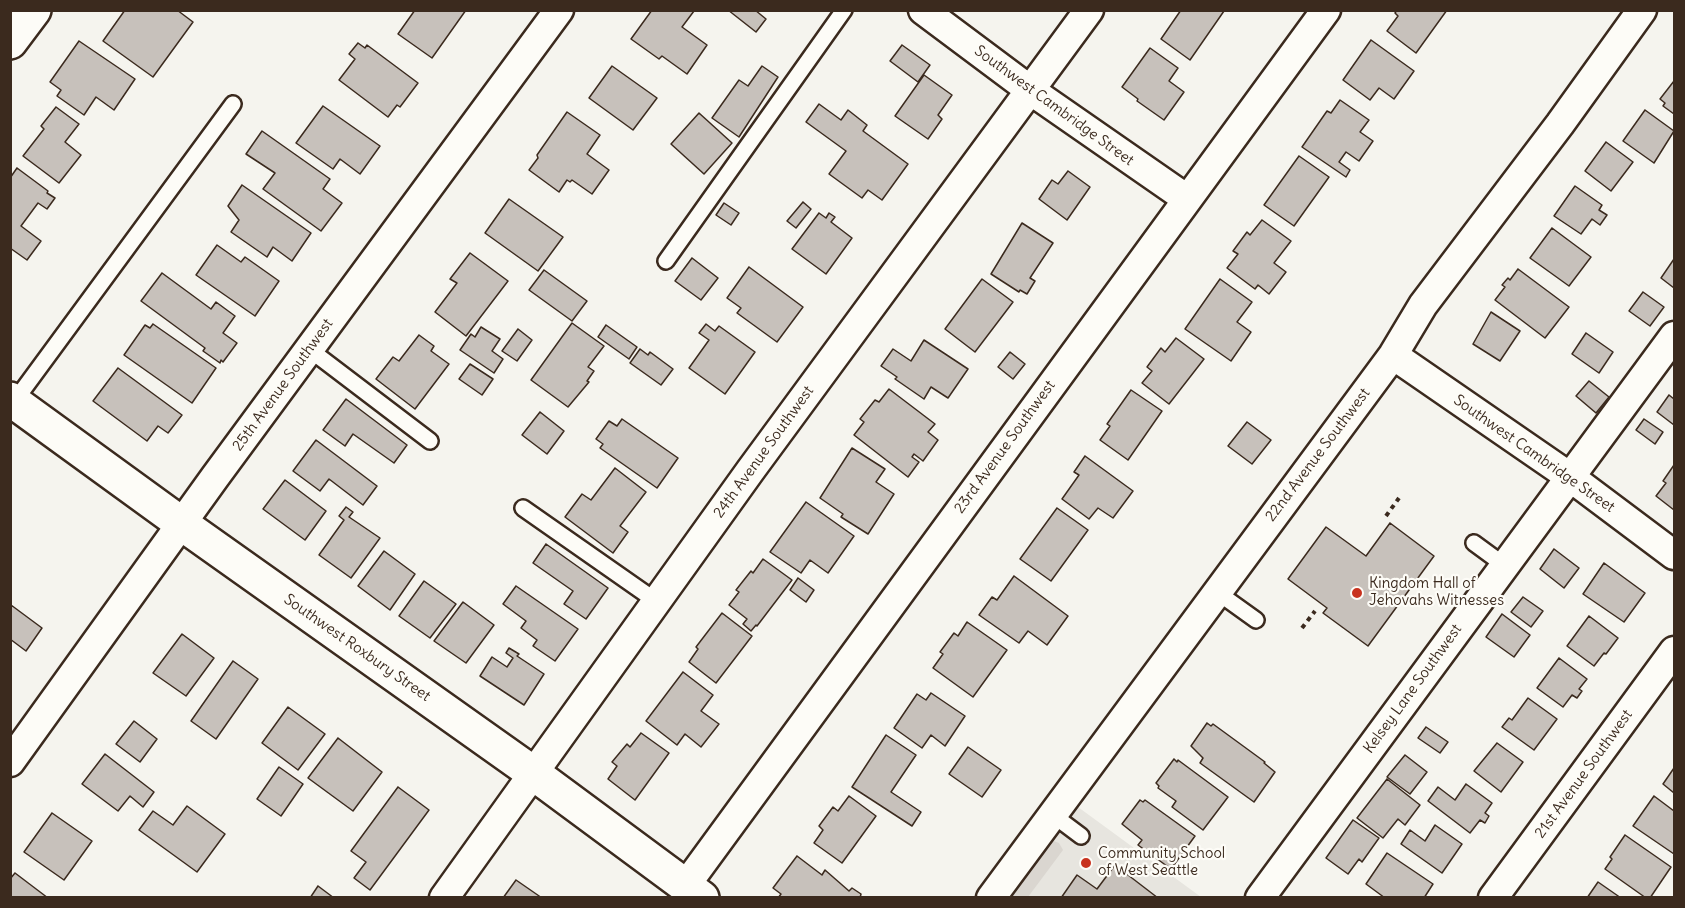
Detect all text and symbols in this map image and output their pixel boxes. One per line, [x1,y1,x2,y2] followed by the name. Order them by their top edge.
[971,42,1137,170] street label: Southwest Cambridge Street
[229,315,337,455] street label: 25th Avenue Southwest
[951,377,1059,517] street label: 23rd Avenue Southwest
[710,383,818,521] street label: 24th Avenue Southwest
[1262,385,1374,525] street label: 22nd Avenue Southwest
[1450,391,1618,517] street label: Southwest Cambridge Street
[1369,575,1504,610] place label: Kingdom Hall of Jehovahs Witnesses
[1350,586,1364,600] marker: Kingdom Hall of Jehovahs Witnesses
[280,591,434,705] street label: Southwest Roxbury Street
[1360,621,1466,757] street label: Kelsey Lane Southwest
[1531,706,1637,842] street label: 21st Avenue Southwest
[1098,845,1225,880] place label: Community School of West Seattle
[1079,856,1093,870] marker: Community School of West Seattle

